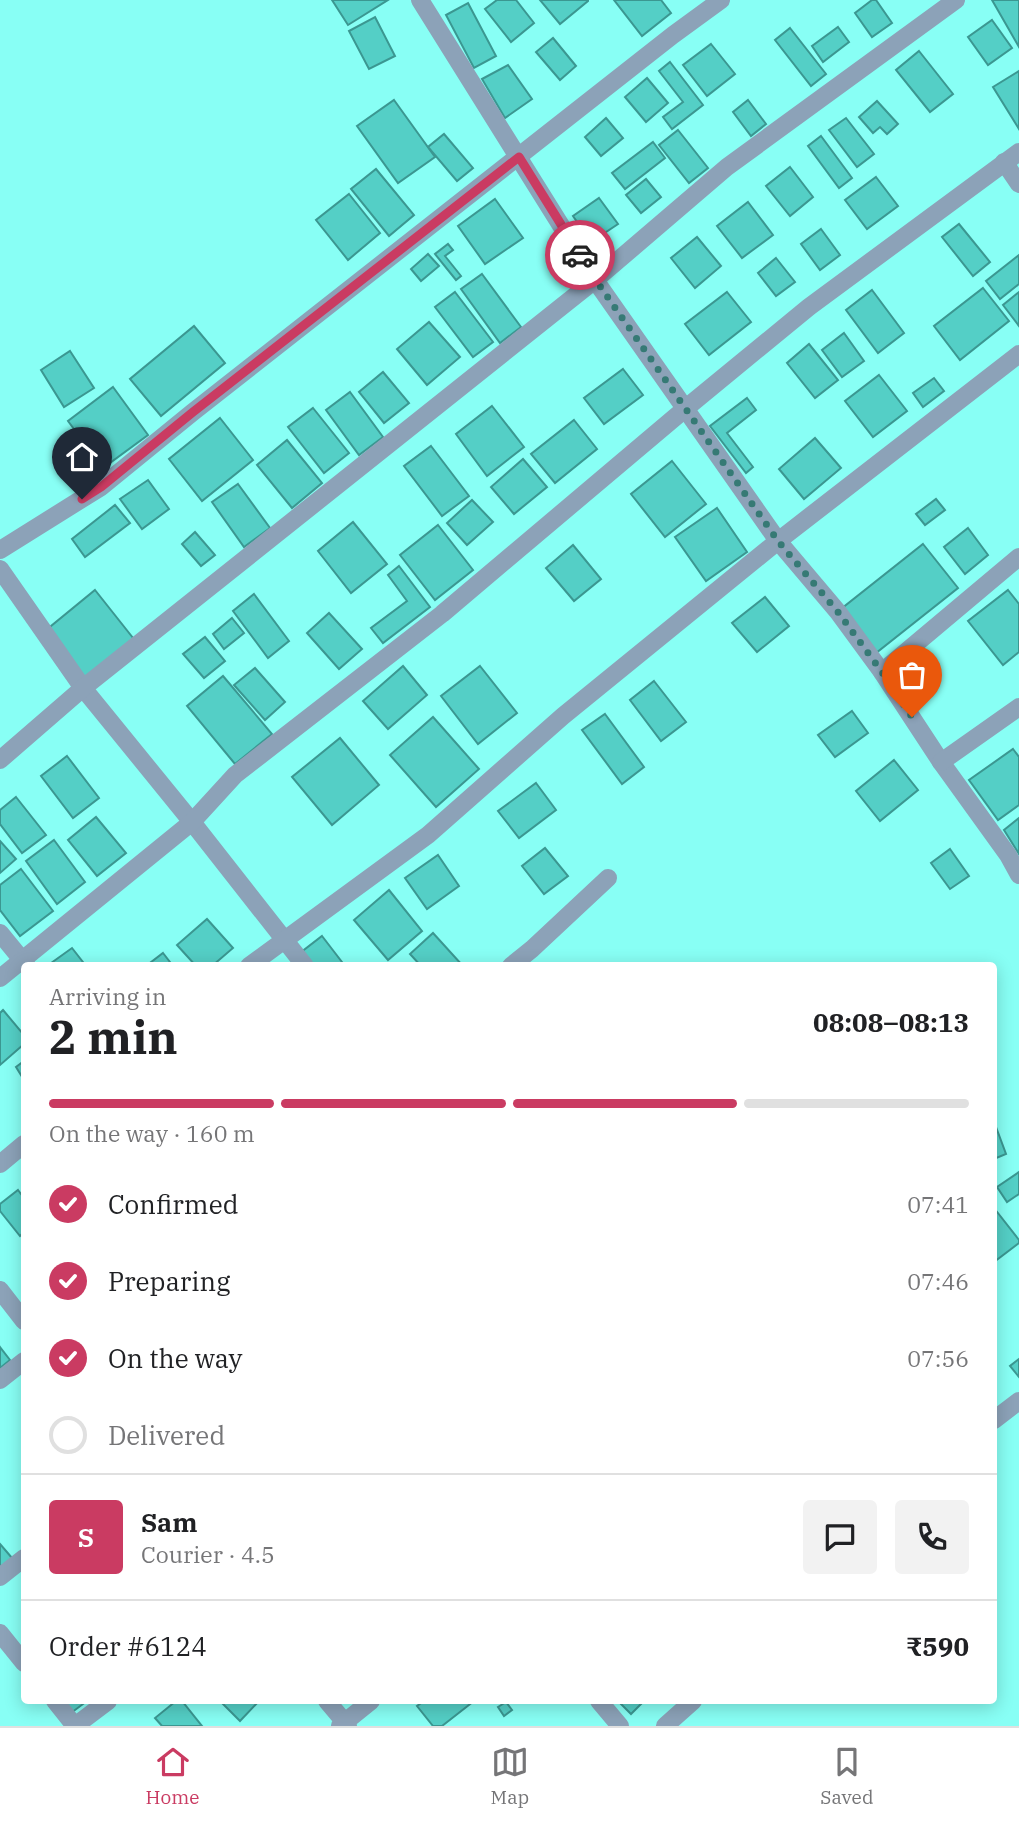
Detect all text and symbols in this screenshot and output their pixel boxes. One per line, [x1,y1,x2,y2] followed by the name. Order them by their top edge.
[545,220,615,290] courier
[561,236,599,274] icon: car
[52,427,112,499] pin
[63,438,101,476] icon: home
[882,645,942,717] pin
[893,656,931,694] icon: bag
[49,981,166,1011] text: Arriving in
[813,1005,969,1039] text: 08:08–08:13
[49,1007,178,1067] text: 2 min
[49,1118,255,1148] text: On the way · 160 m
[49,1185,87,1223] icon: check
[108,1187,239,1221] text: Confirmed
[907,1189,969,1219] text: 07:41
[49,1262,87,1300] icon: check
[108,1264,230,1298] text: Preparing
[907,1266,969,1296] text: 07:46
[49,1339,87,1377] icon: check
[108,1341,242,1375] text: On the way
[907,1343,969,1373] text: 07:56
[108,1418,225,1452] text: Delivered
[803,1500,877,1574] button: chat
[895,1500,969,1574] button: phone
[141,1505,197,1539] text: Sam
[78,1520,94,1554] text: S
[141,1539,275,1569] text: Courier · 4.5
[49,1629,207,1663] text: Order #6124
[906,1629,969,1663] text: ₹590
[146,1743,200,1809] tab: Home
[491,1743,529,1809] tab: Map
[820,1743,873,1809] tab: Saved

